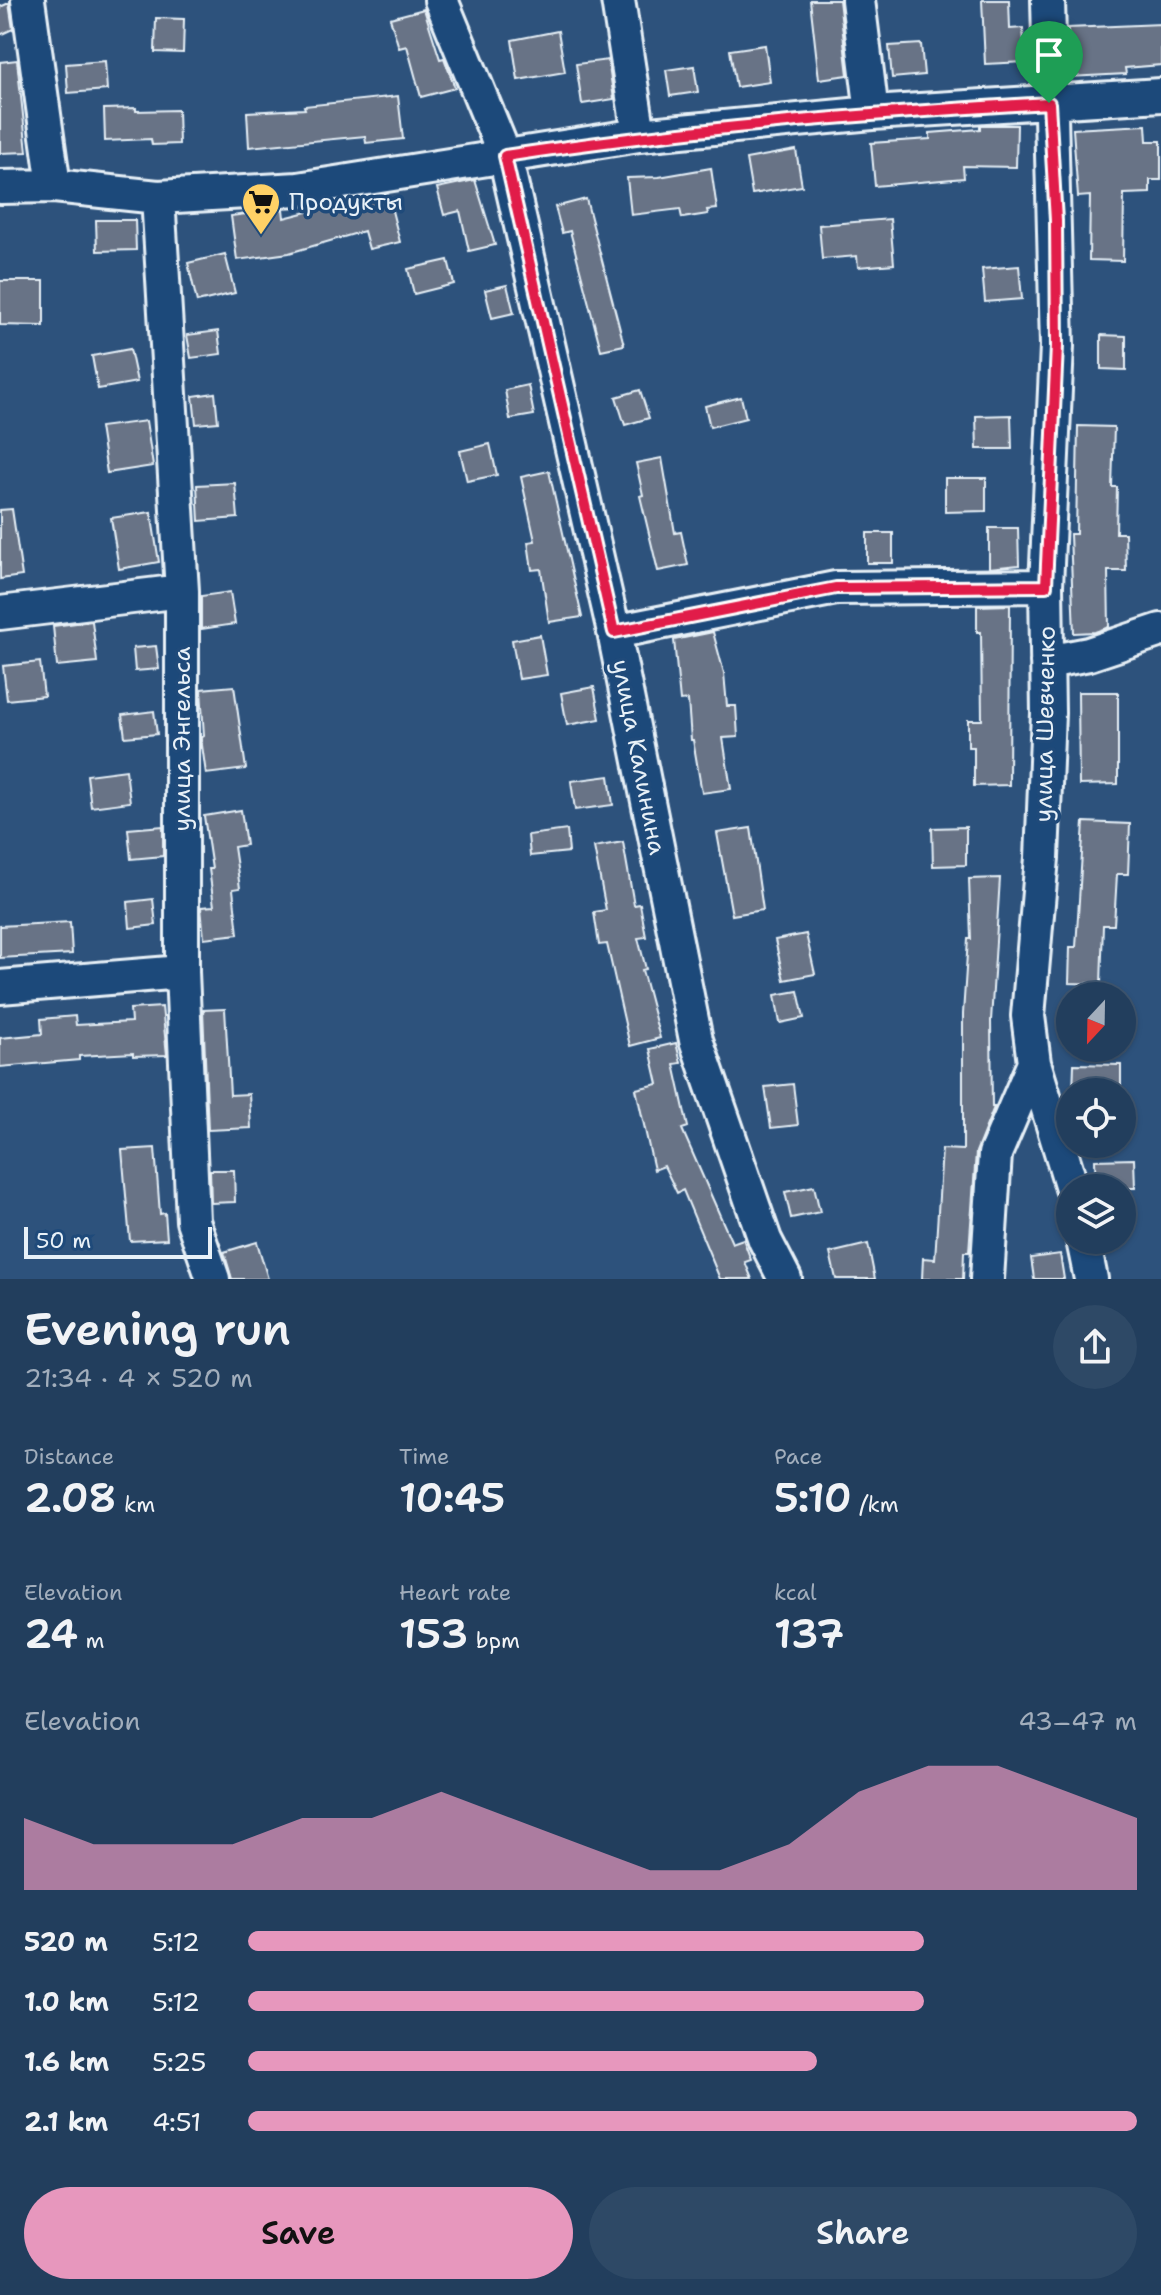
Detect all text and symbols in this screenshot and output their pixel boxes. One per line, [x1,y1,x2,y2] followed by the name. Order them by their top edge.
[1015,21,1083,103] pin
[1027,33,1071,77] icon: arrive
[240,181,282,236] supermarket icon: Продукты
[289,186,403,218] place label: Продукты
[1027,625,1063,823] street label: улица Шевченко
[166,646,198,831] street label: улица Энгельса
[604,657,674,857] street label: улица Калинина
[1056,982,1136,1062] north arrow
[1056,982,1136,1254] map controls
[1056,1078,1136,1158] button: locate
[1056,1174,1136,1254] button: layers
[24,1223,212,1259] scale bar
[36,1226,91,1255] text: 50 m
[24,1300,291,1359] text: Evening run
[1053,1305,1137,1389] button: share
[24,1360,253,1395] text: 21:34 · 4 × 520 m
[24,1442,114,1471] text: Distance
[399,1442,449,1471] text: Time
[774,1442,822,1471] text: Pace
[24,1471,117,1525] text: 2.08
[399,1471,505,1525] text: 10:45
[774,1471,852,1525] text: 5:10
[117,1490,155,1519] text: km
[852,1490,899,1519] text: /km
[24,1578,122,1607] text: Elevation
[399,1578,511,1607] text: Heart rate
[774,1578,817,1607] text: kcal
[24,1607,78,1661] text: 24
[399,1607,468,1661] text: 153
[774,1607,844,1661] text: 137
[78,1626,105,1655] text: m
[468,1626,520,1655] text: bpm
[24,1703,140,1738] text: Elevation
[1018,1703,1137,1738] text: 43–47 m
[24,1924,108,1959] text: 520 m
[152,1924,200,1959] text: 5:12
[24,1984,109,2019] text: 1.0 km
[152,1984,200,2019] text: 5:12
[24,2044,109,2079] text: 1.6 km
[152,2044,206,2079] text: 5:25
[24,2104,108,2139] text: 2.1 km
[152,2104,201,2139] text: 4:51
[24,2187,573,2279] button: Save
[589,2187,1137,2279] button: Share

